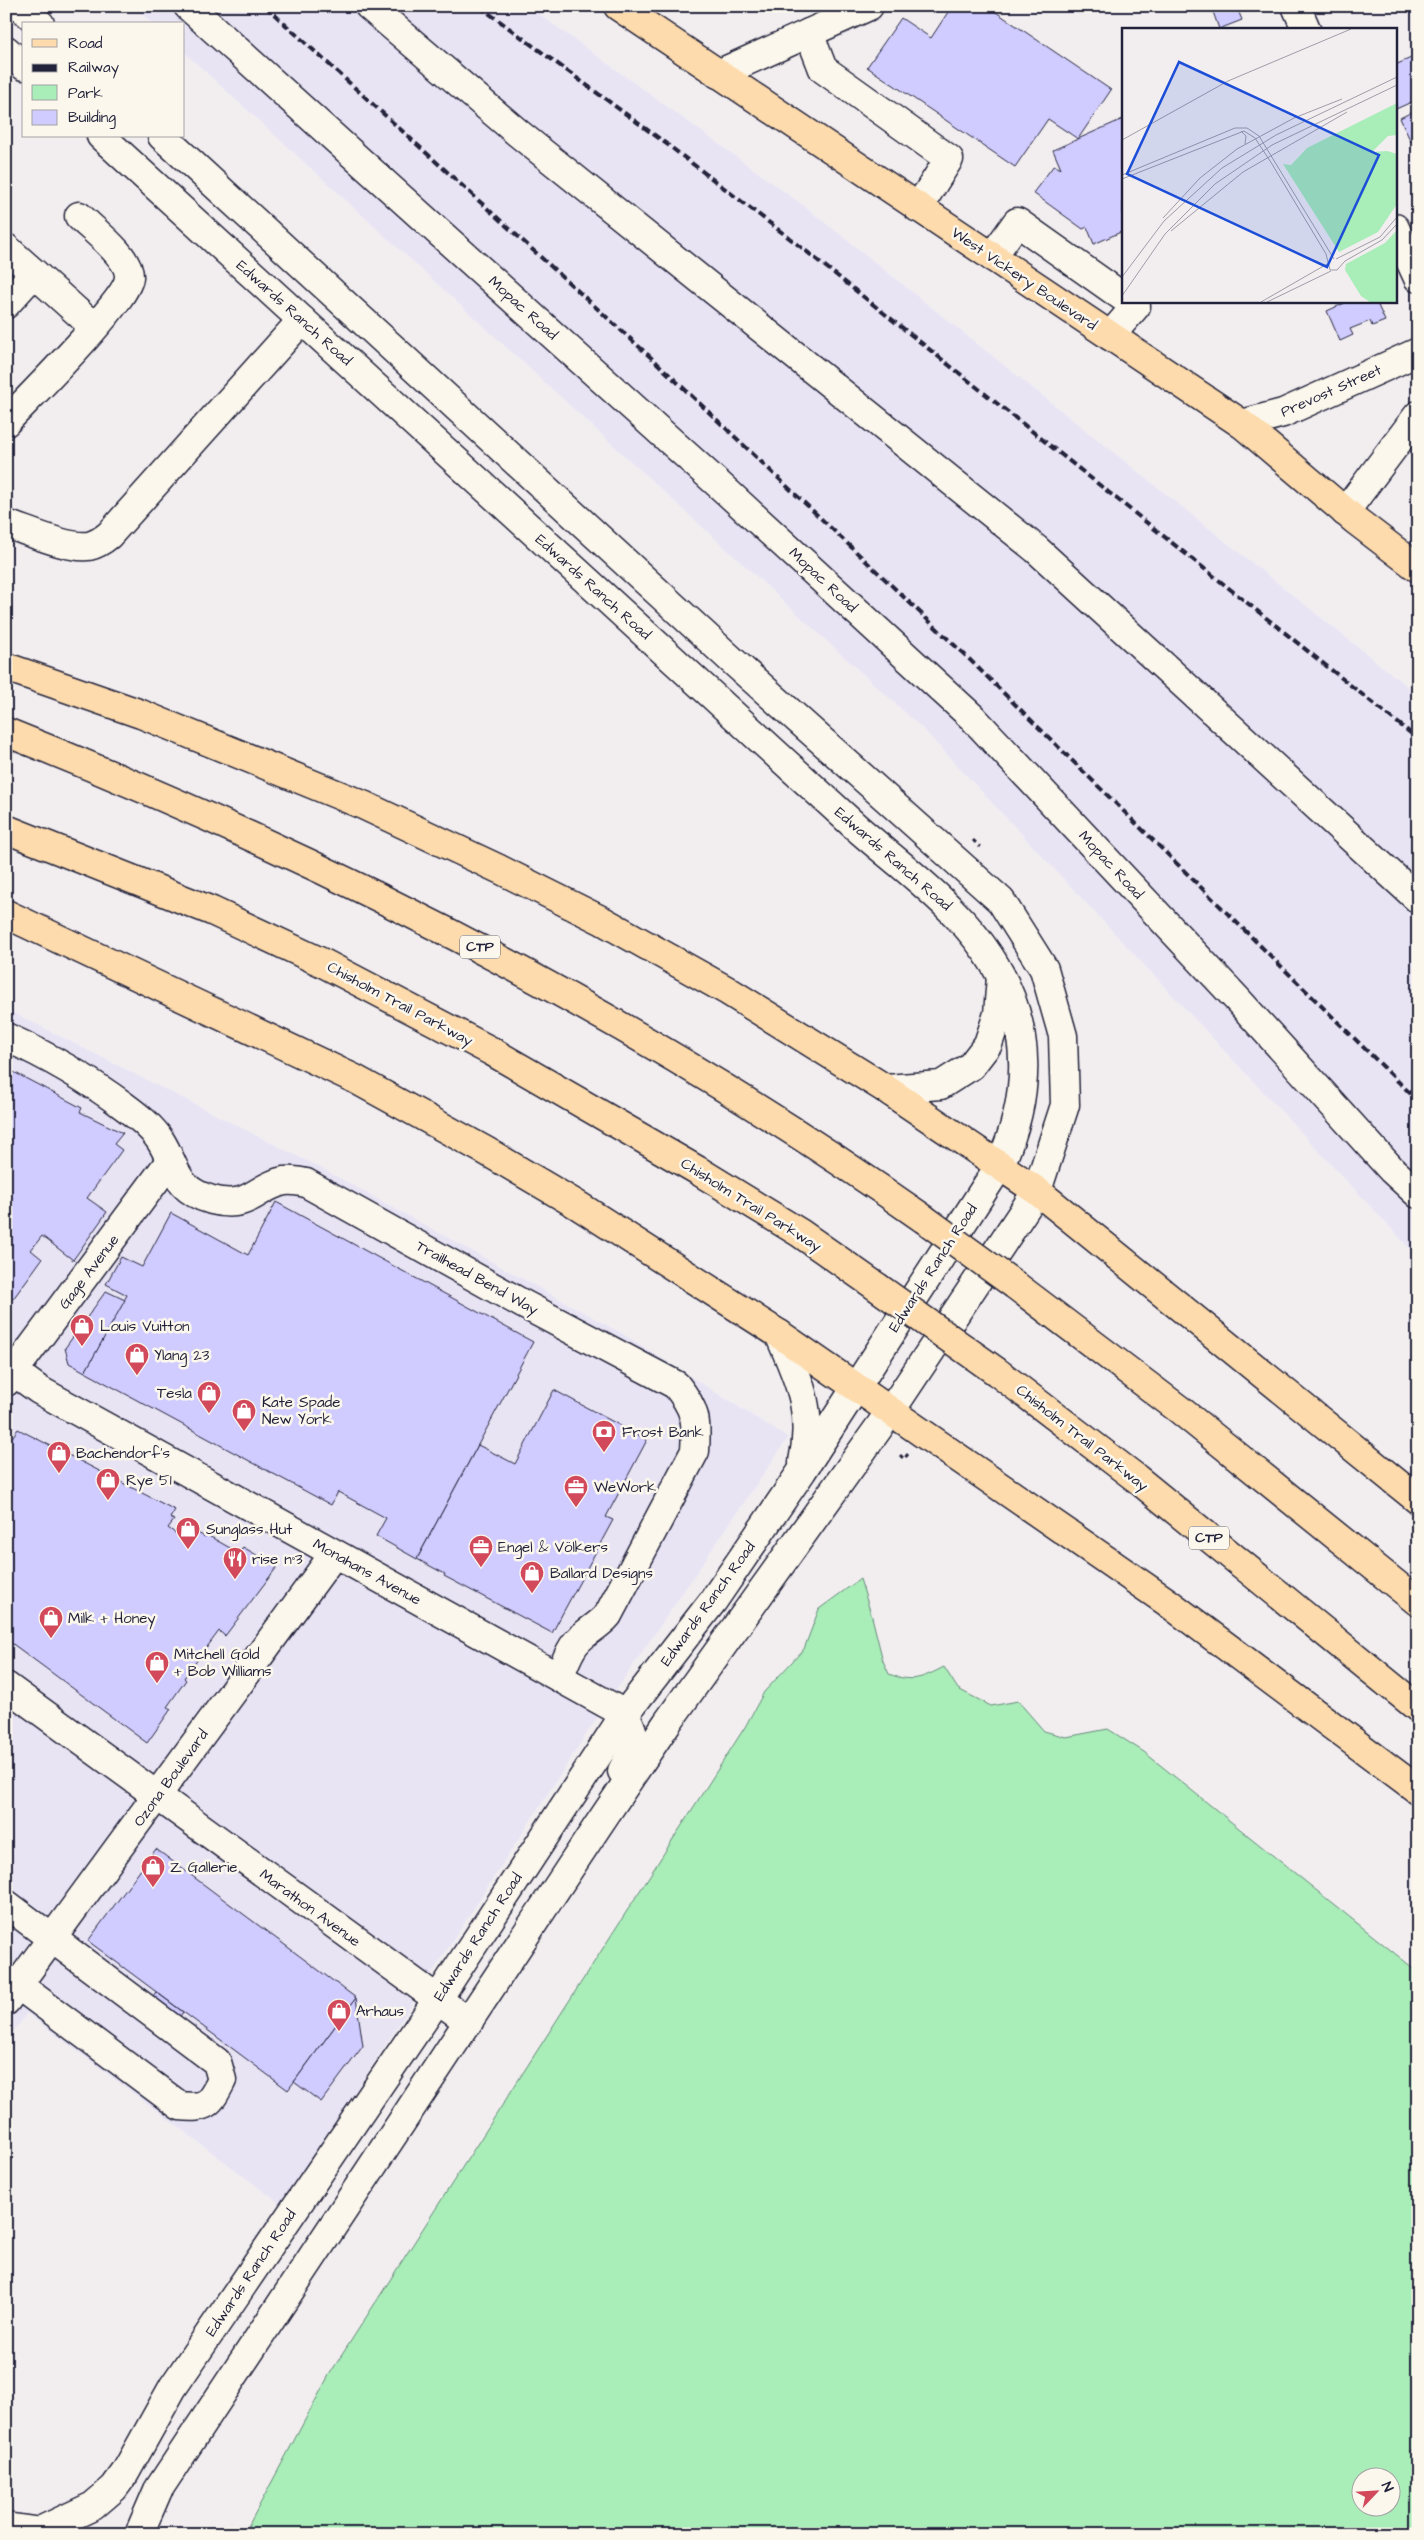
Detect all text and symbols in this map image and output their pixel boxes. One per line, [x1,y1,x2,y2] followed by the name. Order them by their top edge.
[22,22,185,138] legend
[1122,28,1396,302] inset map
[68,33,103,54] text: Road
[68,57,119,79] text: Railway
[68,83,103,104] text: Park
[68,107,116,129] text: Building
[947,222,1101,337] street label: West Vickery Boulevard
[232,255,357,371] street label: Edwards Ranch Road
[484,271,562,345] street label: Mopac Road
[1277,359,1385,423] street label: Prevost Street
[531,529,656,645] street label: Edwards Ranch Road
[784,543,862,617] street label: Mopac Road
[830,802,956,916] street label: Edwards Ranch Road
[1074,826,1148,904] street label: Mopac Road
[460,936,500,959] road number: CTP
[323,957,477,1052] street label: Chisholm Trail Parkway
[676,1153,825,1258] street label: Chisholm Trail Parkway
[884,1200,983,1336] street label: Edwards Ranch Road
[54,1230,125,1314] street label: Gage Avenue
[412,1236,542,1321] street label: Trailhead Bend Way
[69,1313,95,1347] shop icon: Louis Vuitton
[100,1316,190,1337] place label: Louis Vuitton
[124,1342,150,1376] shop icon: Ylang 23
[154,1345,210,1367] place label: Ylang 23
[196,1380,222,1414] shop icon: Tesla
[1011,1380,1152,1497] street label: Chisholm Trail Parkway
[157,1383,192,1404] place label: Tesla
[262,1392,340,1430] place label: Kate Spade New York
[231,1398,257,1432] shop icon: Kate Spade New York
[591,1419,617,1453] bank icon: Frost Bank
[622,1422,704,1443] place label: Frost Bank
[46,1440,72,1474] shop icon: Bachendorf’s
[76,1443,171,1464] place label: Bachendorf’s
[95,1467,121,1501] shop icon: Rye 51
[126,1470,172,1492] place label: Rye 51
[563,1474,589,1508] office icon: WeWork
[594,1477,656,1498] place label: WeWork
[175,1516,201,1550] shop icon: Sunglass Hut
[206,1519,292,1541] place label: Sunglass Hut
[1189,1526,1229,1550] road number: CTP
[309,1534,425,1610] street label: Monahans Avenue
[468,1534,494,1568] office icon: Engel & Völkers
[498,1537,608,1559] place label: Engel & Völkers
[656,1537,760,1670] street label: Edwards Ranch Road
[222,1546,248,1580] restaurant icon: rise n°3
[252,1549,303,1570] place label: rise n°3
[519,1560,545,1594] shop icon: Ballard Designs
[550,1563,653,1585] place label: Ballard Designs
[38,1605,64,1639] shop icon: Milk + Honey
[68,1608,156,1630] place label: Milk + Honey
[174,1644,272,1682] place label: Mitchell Gold + Bob Williams
[144,1650,170,1684] shop icon: Mitchell Gold + Bob Williams
[129,1725,214,1831] street label: Ozona Boulevard
[140,1854,166,1888] shop icon: Z Gallerie
[170,1857,237,1878] place label: Z Gallerie
[255,1864,365,1952] street label: Marathon Avenue
[429,1869,528,2005] street label: Edwards Ranch Road
[326,1998,352,2032] shop icon: Arhaus
[356,2001,405,2022] place label: Arhaus
[201,2205,302,2341] street label: Edwards Ranch Road
[1352,2468,1402,2518] north arrow
[1376,2479,1398,2495] text: N

